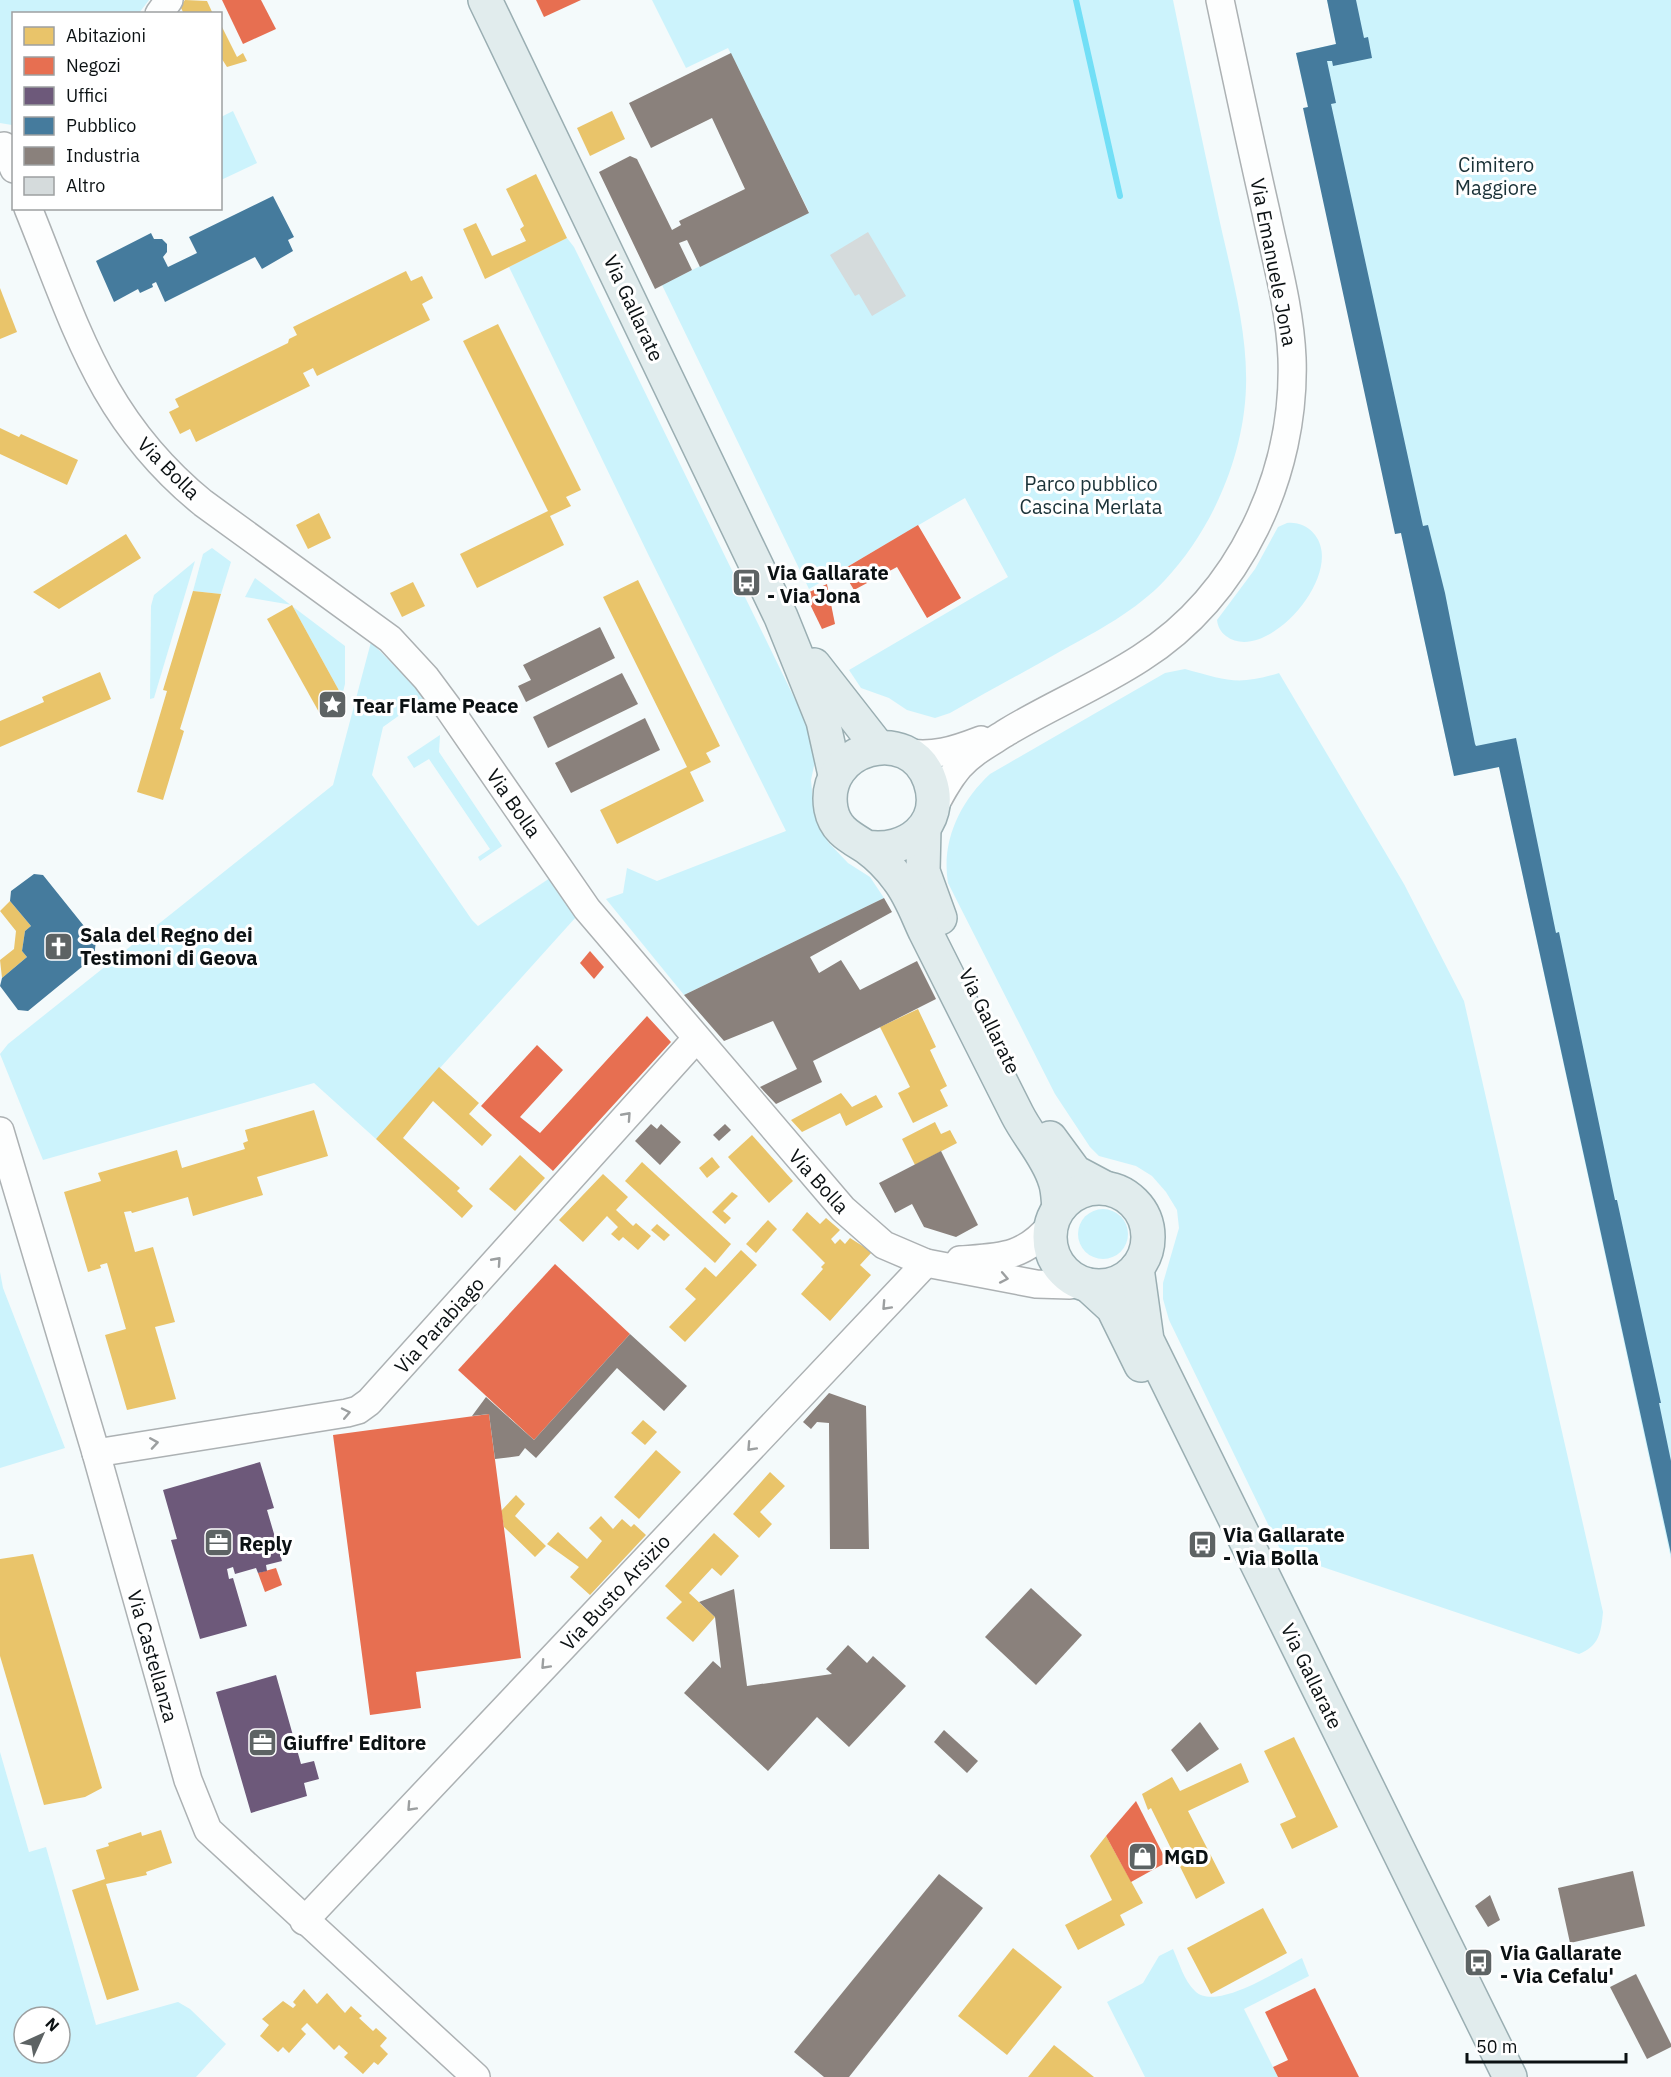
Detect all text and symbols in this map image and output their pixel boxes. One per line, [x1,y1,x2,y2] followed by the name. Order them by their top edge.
[12,12,222,210] legend
[66,24,146,47] text: Abitazioni
[66,54,121,77] text: Negozi
[66,84,108,107] text: Uffici
[66,114,136,137] text: Pubblico
[66,144,140,167] text: Industria
[1455,151,1537,201] park label: Cimitero Maggiore
[66,174,105,197] text: Altro
[1244,176,1304,349] street label: Via Emanuele Jona
[598,250,670,366] street label: Via Gallarate
[132,431,206,505] street label: Via Bolla
[1019,470,1163,520] park label: Parco pubblico Cascina Merlata
[767,559,889,609] place label: Via Gallarate - Via Jona
[730,567,762,599] bus stop icon: Via Gallarate - Via Jona
[316,689,348,721] place icon: Tear Flame Peace
[353,692,519,719] place label: Tear Flame Peace
[480,763,548,843] street label: Via Bolla
[80,921,258,971] place label: Sala del Regno dei Testimoni di Geova
[43,930,75,962] church icon: Sala del Regno dei Testimoni di Geova
[953,964,1027,1078] street label: Via Gallarate
[620,1113,631,1123] one-way arrow
[783,1143,855,1219] street label: Via Bolla
[490,1257,501,1268] one-way arrow
[388,1271,490,1379] street label: Via Parabiago
[999,1271,1009,1284] one-way arrow
[882,1298,893,1309] one-way arrow
[341,1407,351,1420] one-way arrow
[149,1438,158,1450] one-way arrow
[748,1440,759,1451] one-way arrow
[1223,1521,1345,1571] place label: Via Gallarate - Via Bolla
[202,1527,234,1559] office icon: Reply
[554,1528,676,1656] street label: Via Busto Arsizio
[1186,1529,1218,1561] bus stop icon: Via Gallarate - Via Bolla
[239,1530,293,1557] place label: Reply
[121,1587,185,1725] street label: Via Castellanza
[1275,1619,1349,1733] street label: Via Gallarate
[541,1659,552,1669] one-way arrow
[246,1726,278,1758] office icon: Giuffre' Editore
[283,1729,426,1756] place label: Giuffre' Editore
[407,1800,418,1810] one-way arrow
[1127,1840,1159,1872] shop icon: MGD
[1164,1843,1209,1870] place label: MGD
[1500,1939,1622,1989] place label: Via Gallarate - Via Cefalu'
[1463,1947,1495,1979] bus stop icon: Via Gallarate - Via Cefalu'
[12,2005,72,2065] north arrow
[41,2013,64,2036] text: N
[1467,2026,1626,2064] scale bar
[1476,2035,1518,2058] text: 50 m

